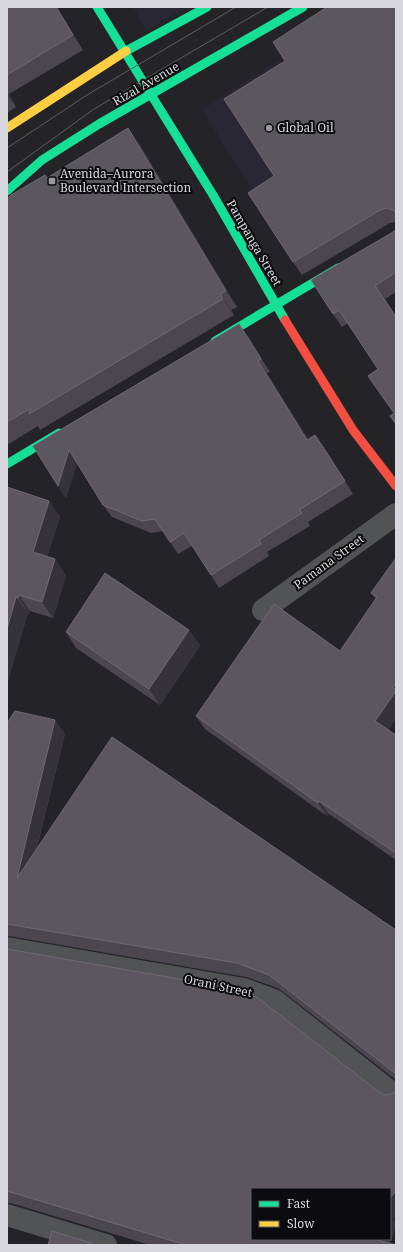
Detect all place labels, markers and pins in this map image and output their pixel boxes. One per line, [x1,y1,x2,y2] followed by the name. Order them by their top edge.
[277,119,334,136] place label: Global Oil
[264,123,274,133] marker: Global Oil
[60,165,192,196] place label: Avenida–Aurora Boulevard Intersection
[47,176,57,186] marker: Avenida–Aurora Boulevard Intersection

